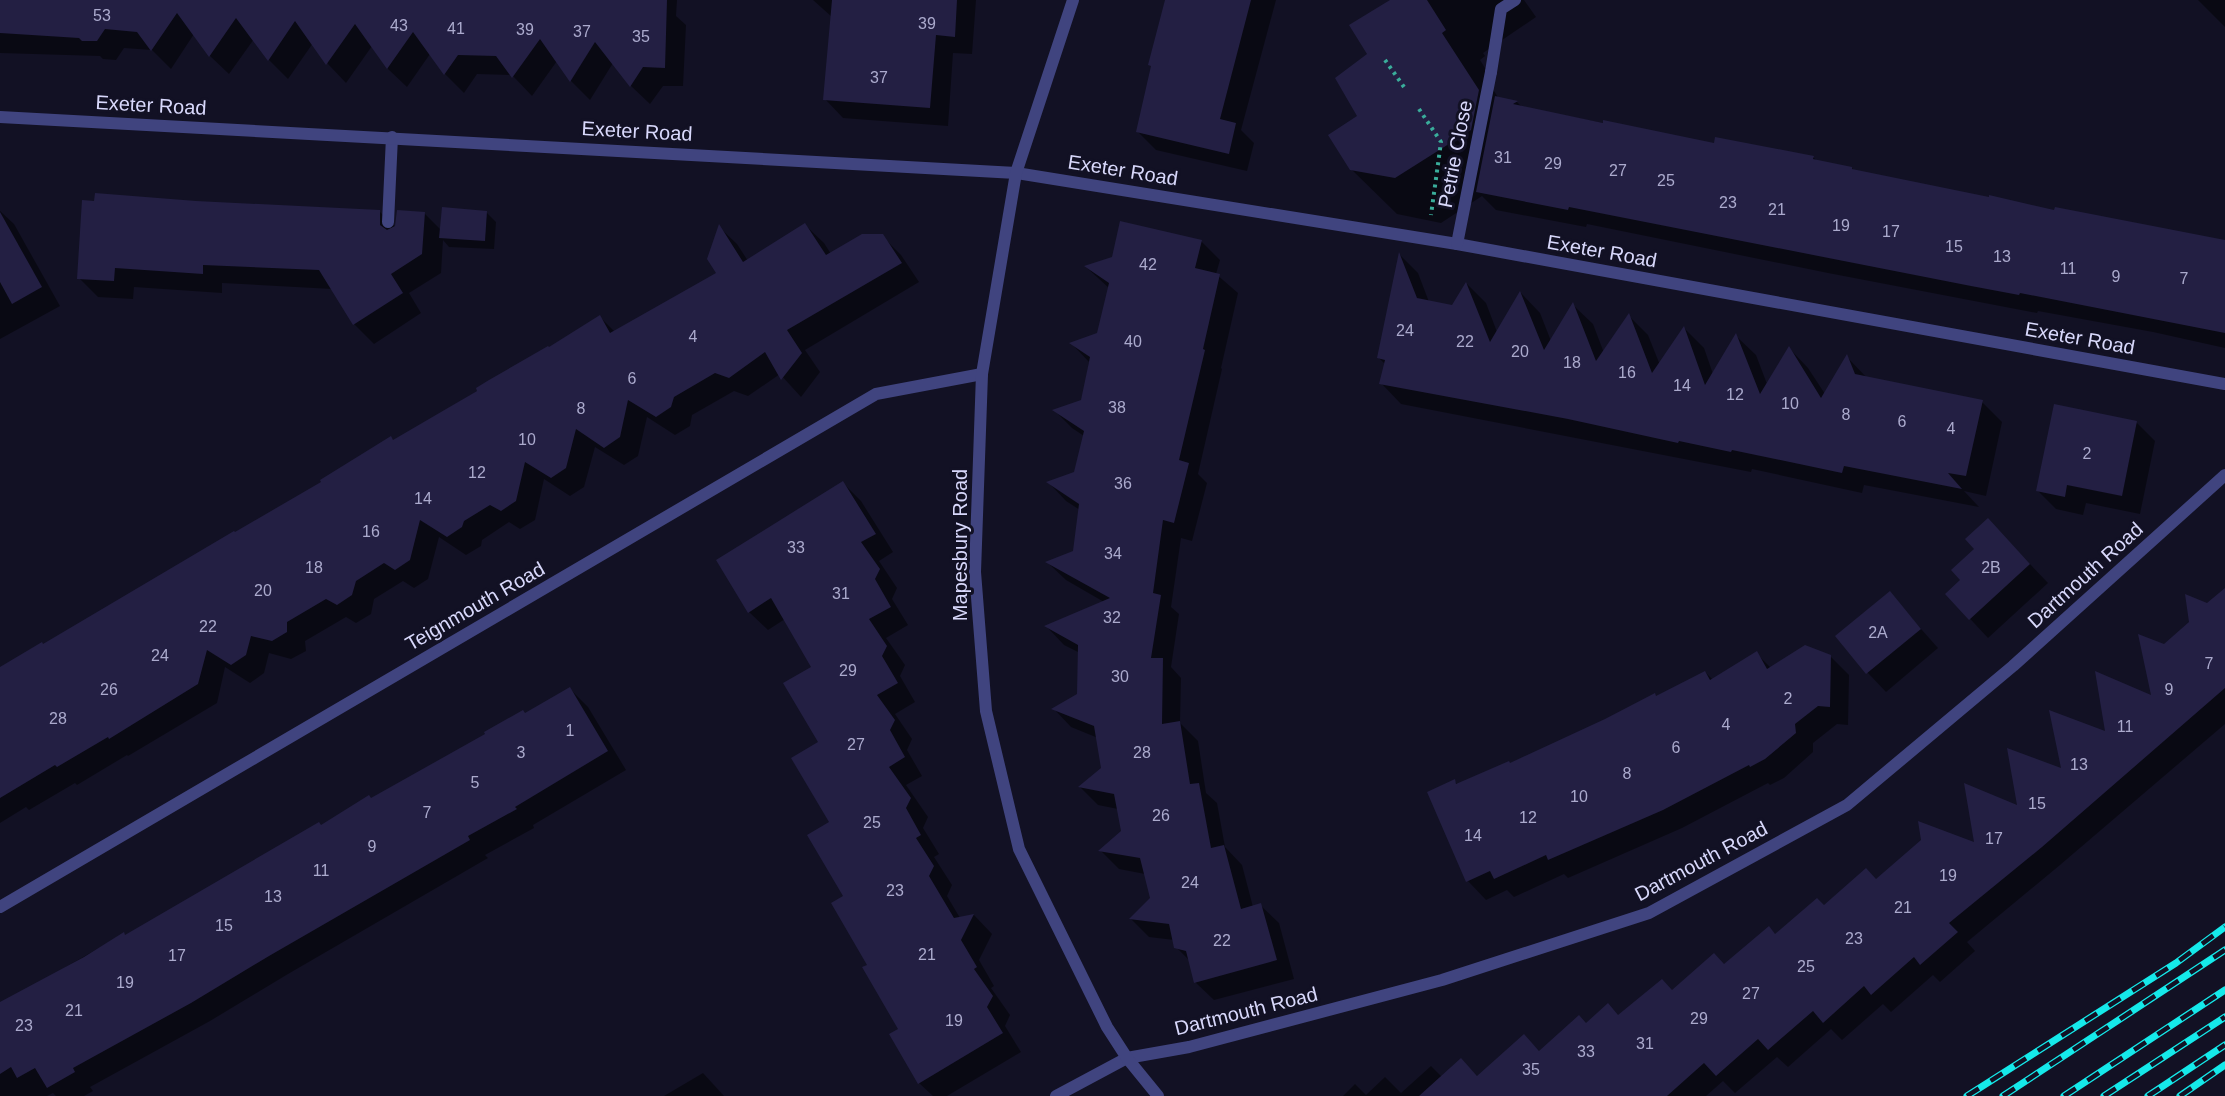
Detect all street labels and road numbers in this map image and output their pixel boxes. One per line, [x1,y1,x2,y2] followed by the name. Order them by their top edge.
[95,91,207,119] street label: Exeter Road
[1434,98,1476,210] street label: Petrie Close
[581,117,693,145] street label: Exeter Road
[1066,150,1180,190] street label: Exeter Road
[1545,231,1659,271] street label: Exeter Road
[2023,318,2137,358] street label: Exeter Road
[949,469,971,621] street label: Mapesbury Road
[2023,518,2147,632] street label: Dartmouth Road
[402,557,548,655] street label: Teignmouth Road
[1631,817,1771,905] street label: Dartmouth Road
[1172,983,1320,1039] street label: Dartmouth Road

